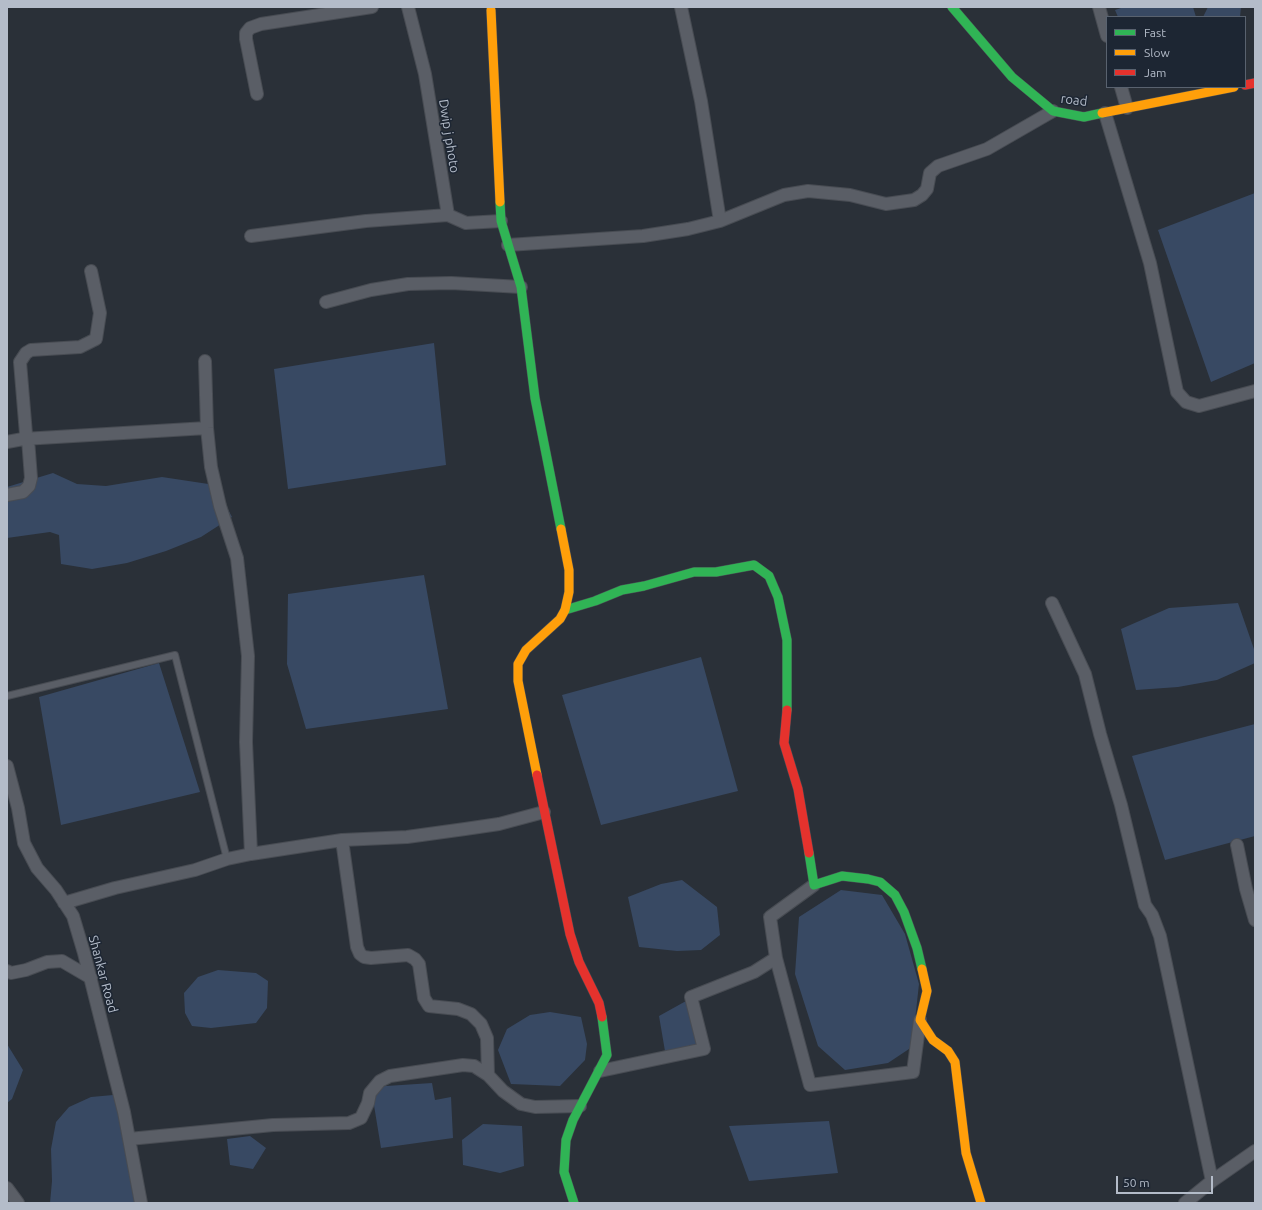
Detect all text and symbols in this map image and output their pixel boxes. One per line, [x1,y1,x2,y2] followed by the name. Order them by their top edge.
[1106,16,1246,88] legend
[1144,26,1166,39] text: Fast
[1144,46,1170,59] text: Slow
[1144,66,1166,79] text: Jam
[1060,91,1088,109] street label: road
[435,98,463,174] street label: Dwip j photo
[85,934,121,1014] street label: Shankar Road
[1118,1168,1215,1194] scale bar
[1123,1176,1150,1189] text: 50 m

